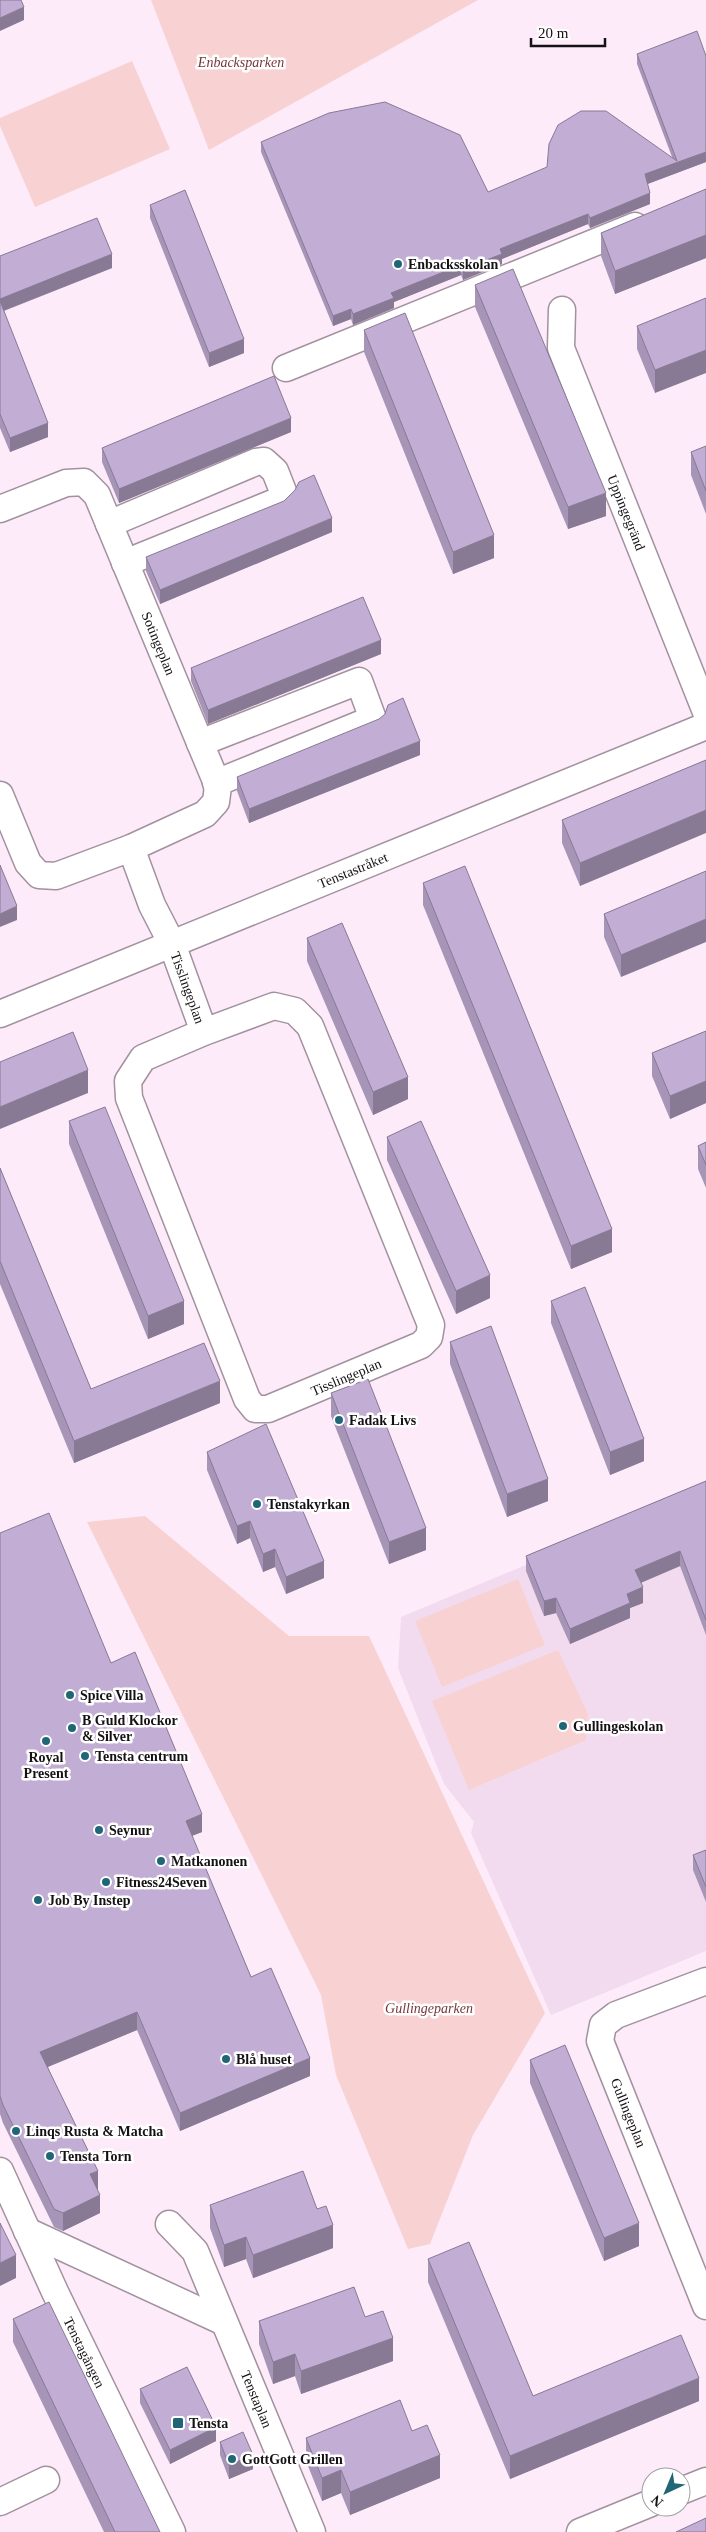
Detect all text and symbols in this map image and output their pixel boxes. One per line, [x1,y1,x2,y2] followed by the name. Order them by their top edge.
[531,15,605,47] scale bar
[538,25,569,41] text: 20 m
[197,55,284,70] park label: Enbacksparken
[408,257,498,272] place label: Enbacksskolan
[392,258,404,270] marker: Enbacksskolan
[604,473,648,553] street label: Uppingegränd
[138,610,178,677] street label: Sotingeplan
[316,850,390,891] street label: Tenstastråket
[168,950,207,1026] street label: Tisslingeplan
[309,1356,384,1399] street label: Tisslingeplan
[349,1413,417,1428] place label: Fadak Livs
[333,1414,345,1426] marker: Fadak Livs
[267,1497,350,1512] place label: Tenstakyrkan
[251,1498,263,1510] marker: Tenstakyrkan
[80,1688,143,1703] place label: Spice Villa
[64,1689,76,1701] marker: Spice Villa
[82,1713,178,1744] place label: B Guld Klockor & Silver
[573,1719,663,1734] place label: Gullingeskolan
[557,1720,569,1732] marker: Gullingeskolan
[66,1722,78,1734] marker: B Guld Klockor & Silver
[40,1735,52,1747] marker: Royal Present
[95,1749,189,1764] place label: Tensta centrum
[24,1750,69,1781] place label: Royal Present
[79,1750,91,1762] marker: Tensta centrum
[109,1823,152,1838] place label: Seynur
[93,1824,105,1836] marker: Seynur
[171,1854,247,1869] place label: Matkanonen
[155,1855,167,1867] marker: Matkanonen
[116,1875,207,1890] place label: Fitness24Seven
[100,1876,112,1888] marker: Fitness24Seven
[48,1893,131,1908] place label: Job By Instep
[32,1894,44,1906] marker: Job By Instep
[385,2001,473,2016] park label: Gullingeparken
[236,2052,292,2067] place label: Blå huset
[220,2053,232,2065] marker: Blå huset
[608,2076,649,2150] street label: Gullingeplan
[26,2124,163,2139] place label: Linqs Rusta & Matcha
[10,2125,22,2137] marker: Linqs Rusta & Matcha
[60,2149,132,2164] place label: Tensta Torn
[44,2150,56,2162] marker: Tensta Torn
[60,2315,108,2390] street label: Tenstagången
[238,2369,275,2430] street label: Tenstaplan
[171,2416,185,2430] marker: Tensta
[189,2416,228,2431] place label: Tensta
[242,2452,343,2467] place label: GottGott Grillen
[226,2453,238,2465] marker: GottGott Grillen
[641,2467,691,2517] north arrow
[648,2492,666,2510] text: N

